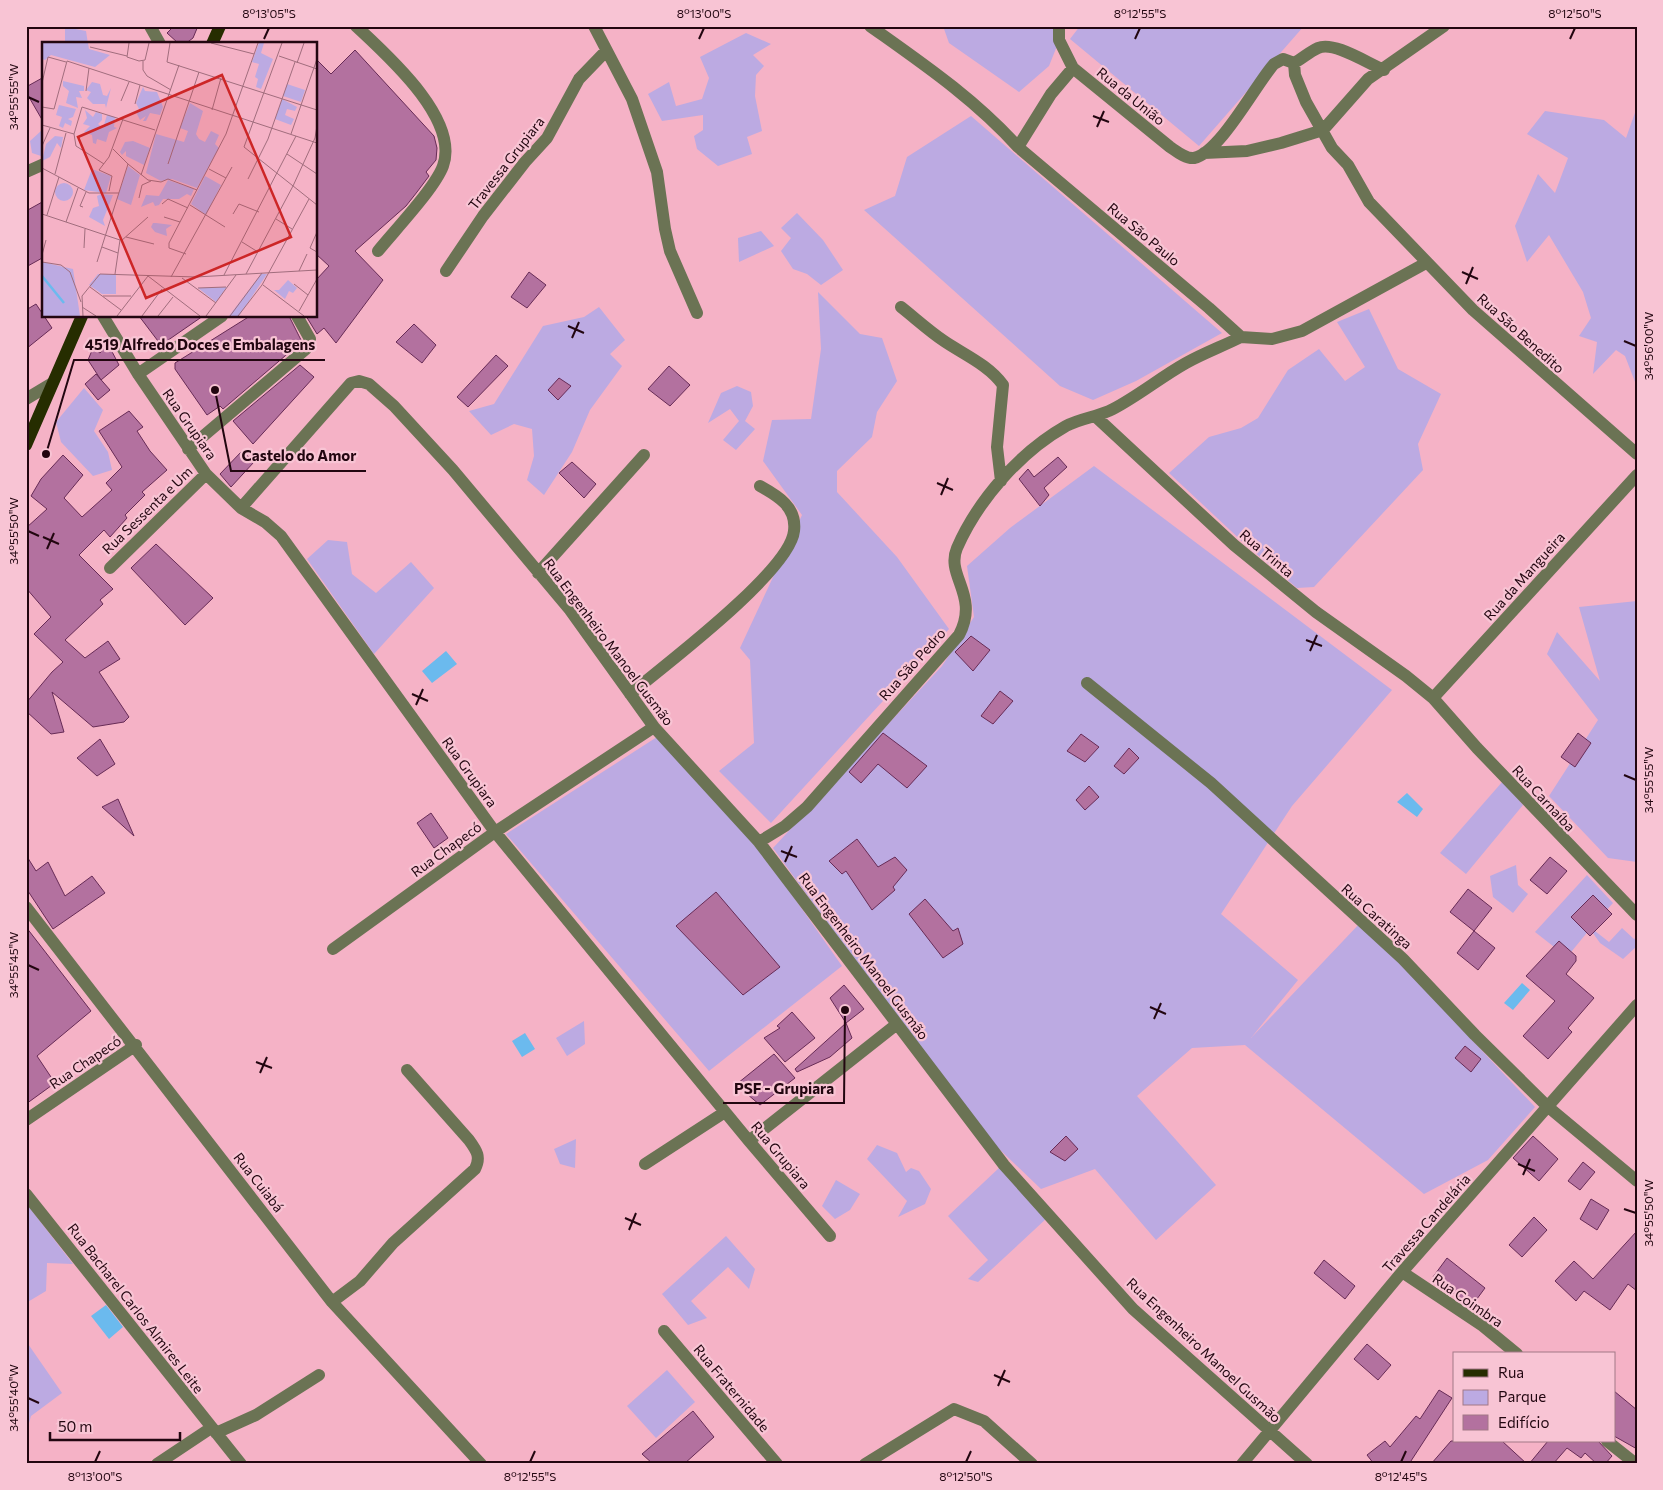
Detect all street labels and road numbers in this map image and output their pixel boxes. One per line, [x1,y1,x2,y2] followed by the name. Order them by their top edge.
[1094,63,1168,129] street label: Rua da União
[464,113,548,213] street label: Travessa Grupiara
[1104,199,1184,269] street label: Rua São Paulo
[1474,289,1568,377] street label: Rua São Benedito
[159,385,221,463] street label: Rua Grupiara
[98,463,196,557] street label: Rua Sessenta e Um
[1237,526,1297,580] street label: Rua Trinta
[1480,528,1568,624] street label: Rua da Mangueira
[541,555,677,729] street label: Rua Engenheiro Manoel Gusmão
[875,624,949,704] street label: Rua São Pedro
[439,734,501,810] street label: Rua Grupiara
[1509,761,1579,835] street label: Rua Carnaíba
[407,818,485,880] street label: Rua Chapecó
[796,869,932,1043] street label: Rua Engenheiro Manoel Gusmão
[1338,880,1416,952] street label: Rua Caratinga
[46,1032,124,1092] street label: Rua Chapecó
[748,1118,814,1192] street label: Rua Grupiara
[230,1149,288,1215] street label: Rua Cuiabá
[1379,1170,1473,1276] street label: Travessa Candelária
[64,1220,208,1396] street label: Rua Bacharel Carlos Almires Leite
[1430,1270,1506,1330] street label: Rua Coimbra
[1123,1274,1285,1426] street label: Rua Engenheiro Manoel Gusmão
[691,1341,773,1435] street label: Rua Fraternidade

